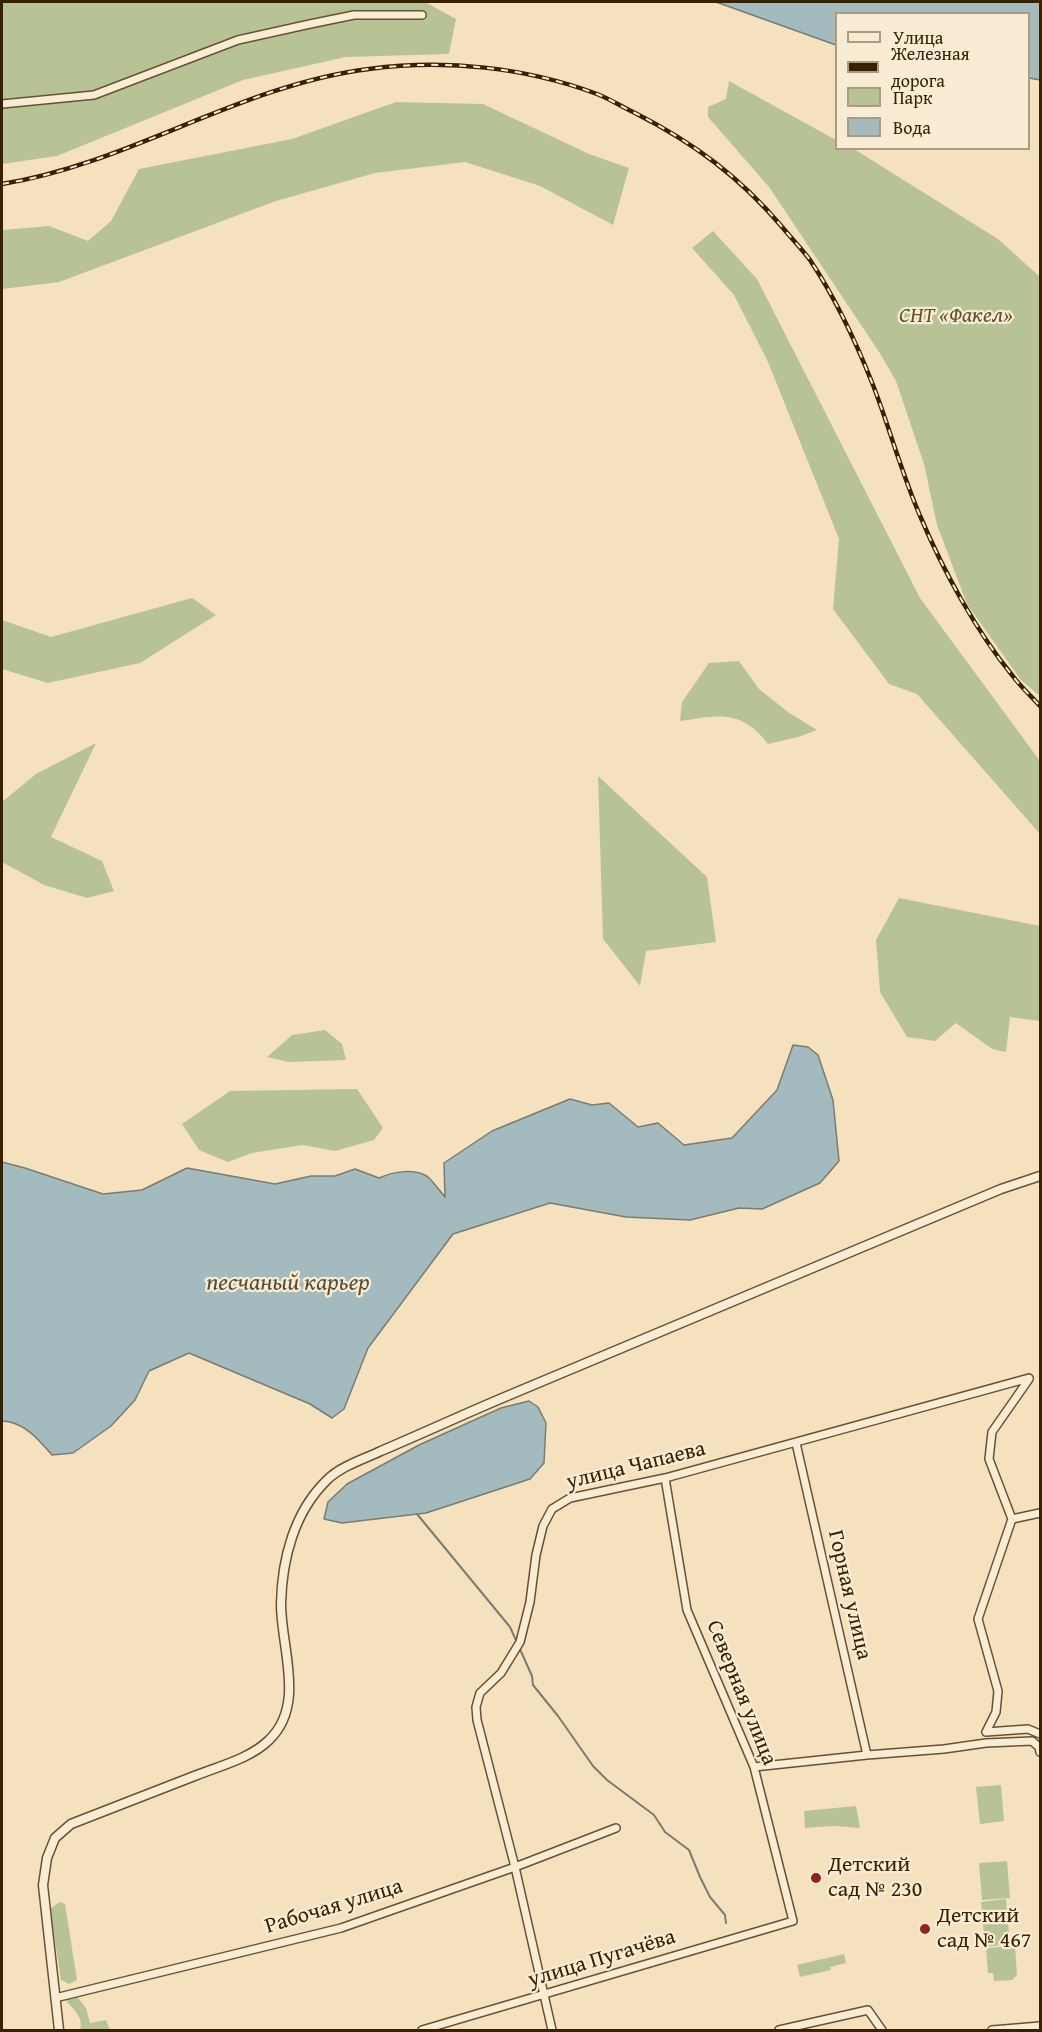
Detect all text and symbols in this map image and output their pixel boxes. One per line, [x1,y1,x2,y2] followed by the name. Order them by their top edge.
[835,12,1030,150] legend
[893,24,943,51] text: Улица
[891,40,970,94] text: Железная дорога
[893,84,932,111] text: Парк
[893,114,931,141] text: Вода
[899,303,1013,329] park label: СНТ «Факел»
[206,1270,370,1298] water label: песчаный карьер
[564,1436,708,1496] street label: улица Чапаева
[821,1528,877,1662] street label: Горная улица
[700,1617,782,1769] street label: Северная улица
[828,1852,922,1904] place label: Детский сад № 230
[809,1871,823,1885] marker: Детский сад № 230
[262,1874,406,1940] street label: Рабочая улица
[937,1903,1031,1954] place label: Детский сад № 467
[918,1922,932,1936] marker: Детский сад № 467
[525,1924,679,1994] street label: улица Пугачёва

